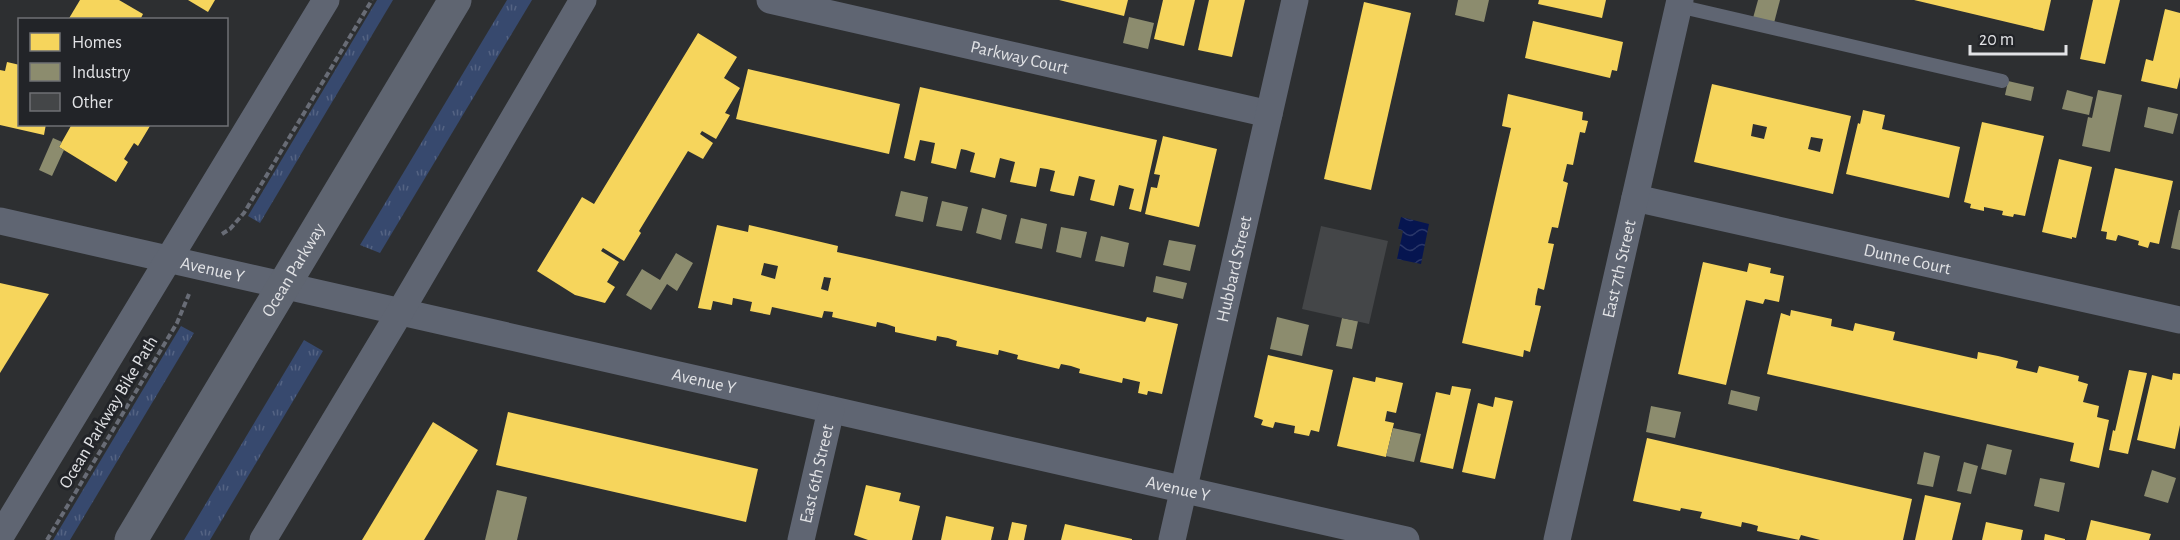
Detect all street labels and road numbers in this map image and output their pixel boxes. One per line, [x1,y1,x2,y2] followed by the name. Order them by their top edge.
[969,38,1070,78] street label: Parkway Court
[1214,214,1256,324] street label: Hubbard Street
[1600,218,1640,320] street label: East 7th Street
[259,220,329,320] street label: Ocean Parkway
[1862,241,1953,278] street label: Dunne Court
[179,254,247,286] street label: Avenue Y
[56,333,161,492] street label: Ocean Parkway Bike Path
[670,366,738,398] street label: Avenue Y
[797,422,837,525] street label: East 6th Street
[1144,473,1212,505] street label: Avenue Y

